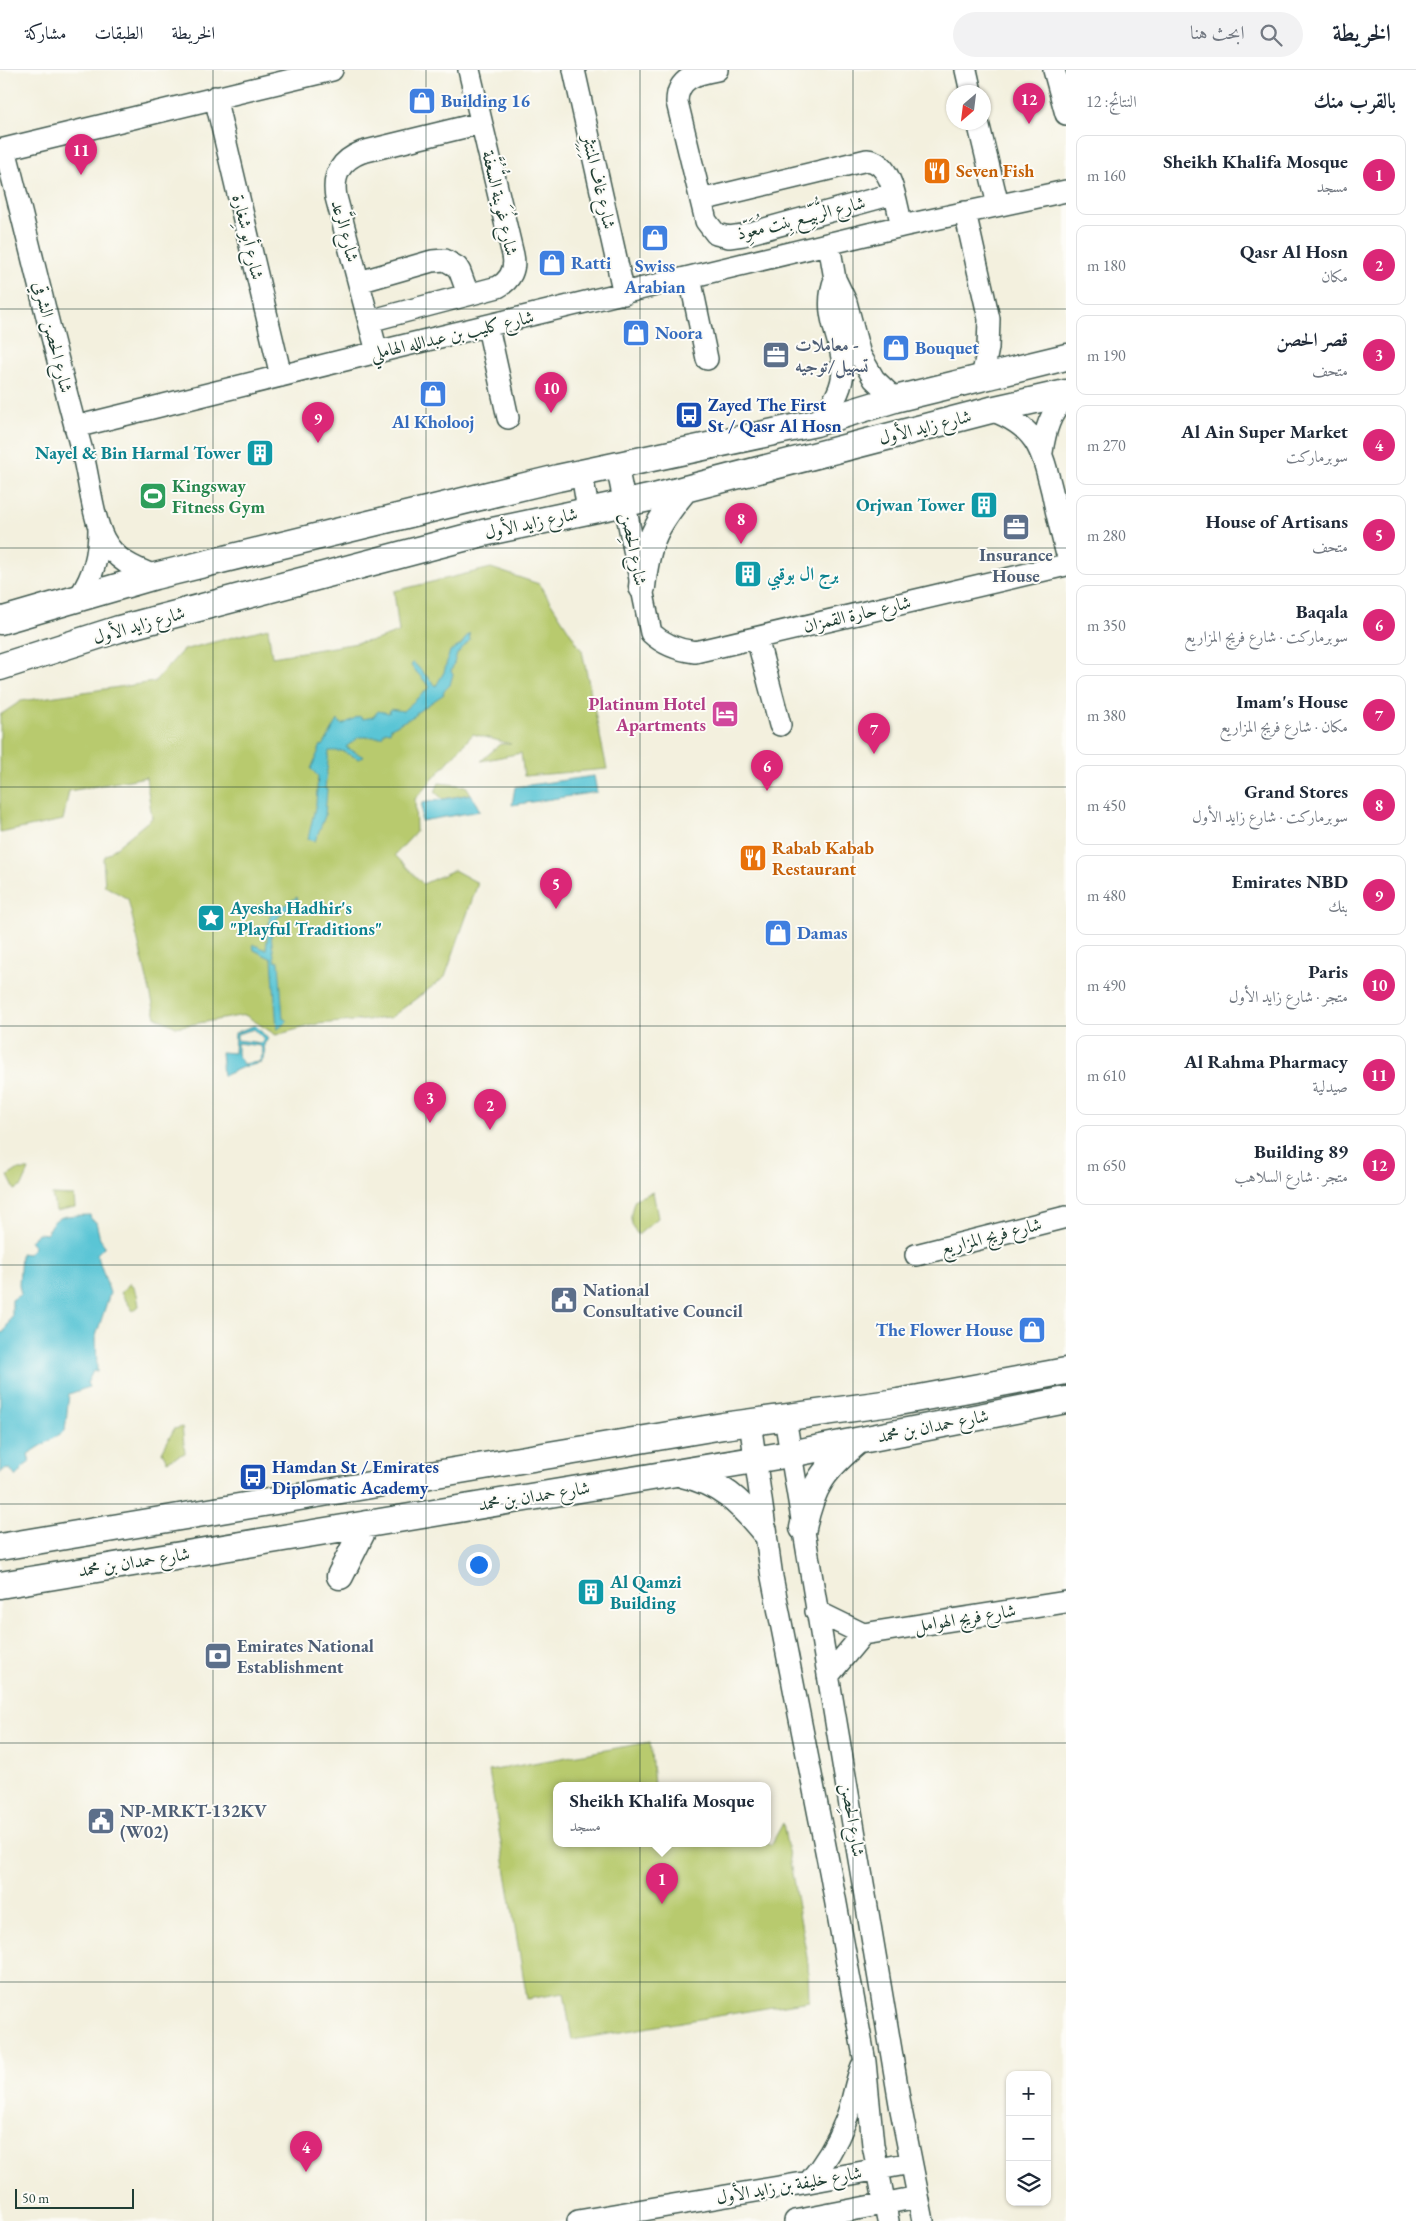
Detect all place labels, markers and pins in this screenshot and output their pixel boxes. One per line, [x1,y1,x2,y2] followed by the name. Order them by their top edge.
[1013,83,1045,124] pin: 12
[407,86,437,116] shop icon: Building 16
[441,89,531,112] place label: Building 16
[65,134,97,175] pin: 11
[922,156,952,186] restaurant icon: Seven Fish
[956,159,1034,182] place label: Seven Fish
[640,223,670,253] shop icon: Swiss Arabian
[537,248,567,278] shop icon: Ratti
[571,251,612,274] place label: Ratti
[623,254,686,298] place label: Swiss Arabian
[621,318,651,348] shop icon: Noora
[655,321,703,344] place label: Noora
[795,333,868,379] place label: معاملات - تسهيل/توجيه
[881,333,911,363] shop icon: Bouquet
[915,336,979,359] place label: Bouquet
[761,340,791,370] office icon: معاملات - تسهيل/توجيه
[535,372,567,413] pin: 10
[418,379,448,409] shop icon: Al Kholooj
[708,393,842,437] place label: Zayed The First St / Qasr Al Hosn
[674,400,704,430] bus stop icon: Zayed The First St / Qasr Al Hosn
[302,402,334,443] pin: 9
[391,410,474,433] place label: Al Kholooj
[245,438,275,468] building icon: Nayel & Bin Harmal Tower
[35,441,242,464] place label: Nayel & Bin Harmal Tower
[172,474,265,518] place label: Kingsway Fitness Gym
[138,481,168,511] sports icon: Kingsway Fitness Gym
[969,490,999,520] building icon: Orjwan Tower
[856,493,966,516] place label: Orjwan Tower
[725,503,757,544] pin: 8
[1001,512,1031,542] office icon: Insurance House
[979,543,1053,587] place label: Insurance House
[733,559,763,589] building icon: برج ال بوقبي
[767,562,840,591] place label: برج ال بوقبي
[588,692,706,736] place label: Platinum Hotel Apartments
[710,699,740,729] hotel icon: Platinum Hotel Apartments
[858,713,890,754] pin: 7
[751,750,783,791] pin: 6
[772,836,874,880] place label: Rabab Kabab Restaurant
[738,843,768,873] restaurant icon: Rabab Kabab Restaurant
[540,868,572,909] pin: 5
[229,896,382,940] place label: Ayesha Hadhir's "Playful Traditions"
[196,903,226,933] place icon: Ayesha Hadhir's "Playful Traditions"
[763,918,793,948] shop icon: Damas
[797,921,848,944] place label: Damas
[414,1082,446,1123] pin: 3
[474,1089,506,1130] pin: 2
[583,1278,743,1322] place label: National Consultative Council
[549,1285,579,1315] public building icon: National Consultative Council
[1017,1315,1047,1345] shop icon: The Flower House
[875,1318,1013,1341] place label: The Flower House
[272,1455,439,1499] place label: Hamdan St / Emirates Diplomatic Academy
[238,1462,268,1492] bus stop icon: Hamdan St / Emirates Diplomatic Academy
[609,1570,682,1614] place label: Al Qamzi Building
[576,1577,606,1607] building icon: Al Qamzi Building
[237,1634,374,1678] place label: Emirates National Establishment
[203,1641,233,1671] bank icon: Emirates National Establishment
[120,1799,267,1843] place label: NP-MRKT-132KV (W02)
[86,1806,116,1836] public building icon: NP-MRKT-132KV (W02)
[646,1863,678,1904] pin: 1
[290,2131,322,2172] pin: 4

